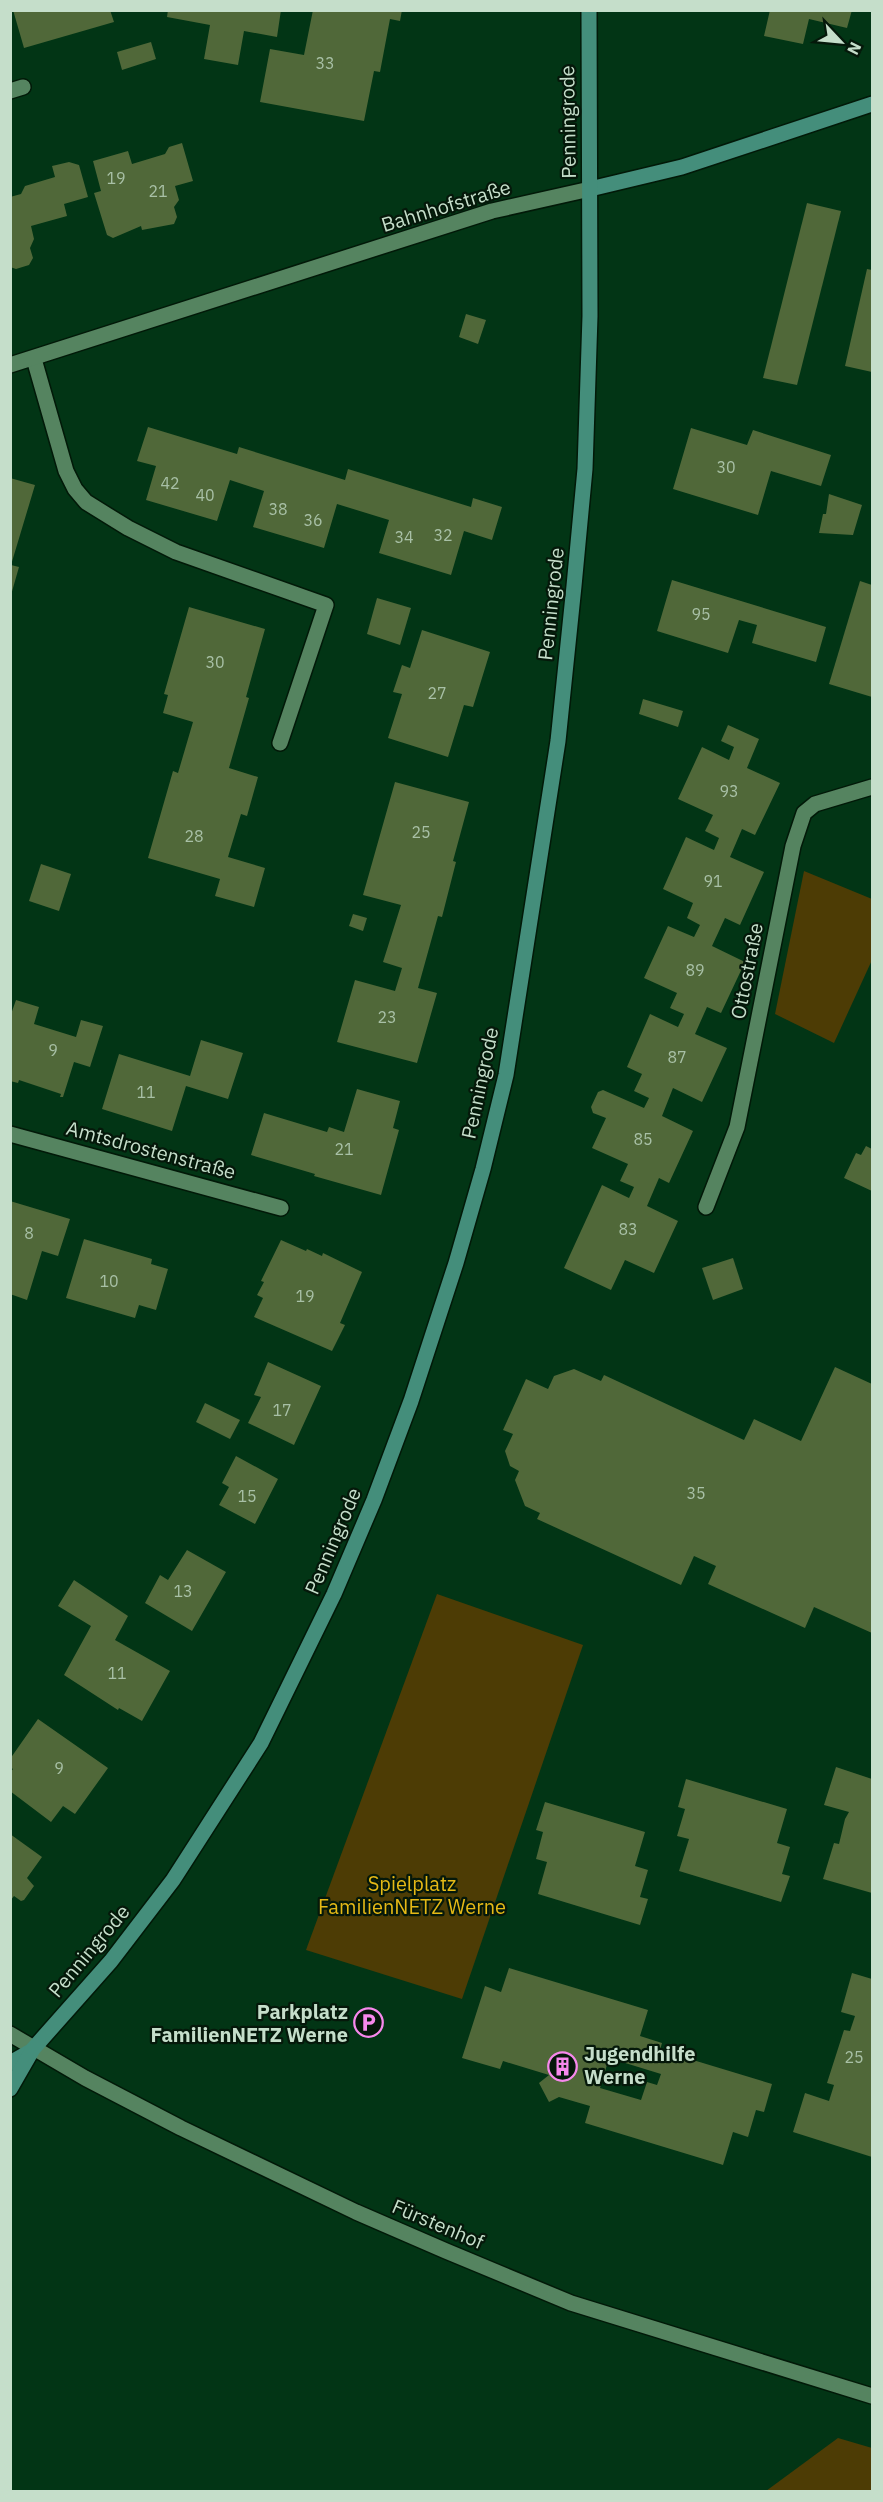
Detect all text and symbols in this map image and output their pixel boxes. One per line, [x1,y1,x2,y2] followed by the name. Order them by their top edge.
[811,12,871,72] north arrow
[843,39,866,58] text: N
[315,53,335,73] house number: 33
[553,65,582,179] street label: Penningrode
[106,168,126,188] house number: 19
[378,173,514,238] street label: Bahnhofstraße
[148,181,168,201] house number: 21
[716,457,736,477] house number: 30
[160,473,180,493] house number: 42
[195,485,215,505] house number: 40
[268,499,288,519] house number: 38
[303,510,323,530] house number: 36
[433,525,453,545] house number: 32
[394,527,414,547] house number: 34
[531,546,570,662] street label: Penningrode
[691,604,711,624] house number: 95
[205,652,225,672] house number: 30
[427,683,447,703] house number: 27
[719,781,739,801] house number: 93
[411,822,431,842] house number: 25
[184,826,204,846] house number: 28
[703,871,723,891] house number: 91
[724,920,769,1021] street label: Ottostraße
[685,960,705,980] house number: 89
[377,1007,397,1027] house number: 23
[455,1025,505,1141] street label: Penningrode
[48,1040,58,1060] house number: 9
[667,1047,687,1067] house number: 87
[136,1082,156,1102] house number: 11
[63,1114,239,1185] street label: Amtsdrostenstraße
[633,1129,653,1149] house number: 85
[334,1139,354,1159] house number: 21
[618,1219,638,1239] house number: 83
[24,1223,34,1243] house number: 8
[99,1271,119,1291] house number: 10
[295,1286,315,1306] house number: 19
[272,1400,292,1420] house number: 17
[298,1483,367,1598] street label: Penningrode
[686,1483,706,1503] house number: 35
[237,1486,257,1506] house number: 15
[173,1581,193,1601] house number: 13
[107,1663,127,1683] house number: 11
[54,1758,64,1778] house number: 9
[318,1870,506,1920] park label: Spielplatz FamilienNETZ Werne
[42,1899,135,2003] street label: Penningrode
[151,1998,348,2048] place label: Parkplatz FamilienNETZ Werne
[353,2007,385,2039] parking icon: Parkplatz FamilienNETZ Werne
[584,2040,695,2090] place label: Jugendhilfe Werne
[844,2047,864,2067] house number: 25
[547,2050,579,2082] building icon: Jugendhilfe Werne
[388,2192,489,2255] street label: Fürstenhof

